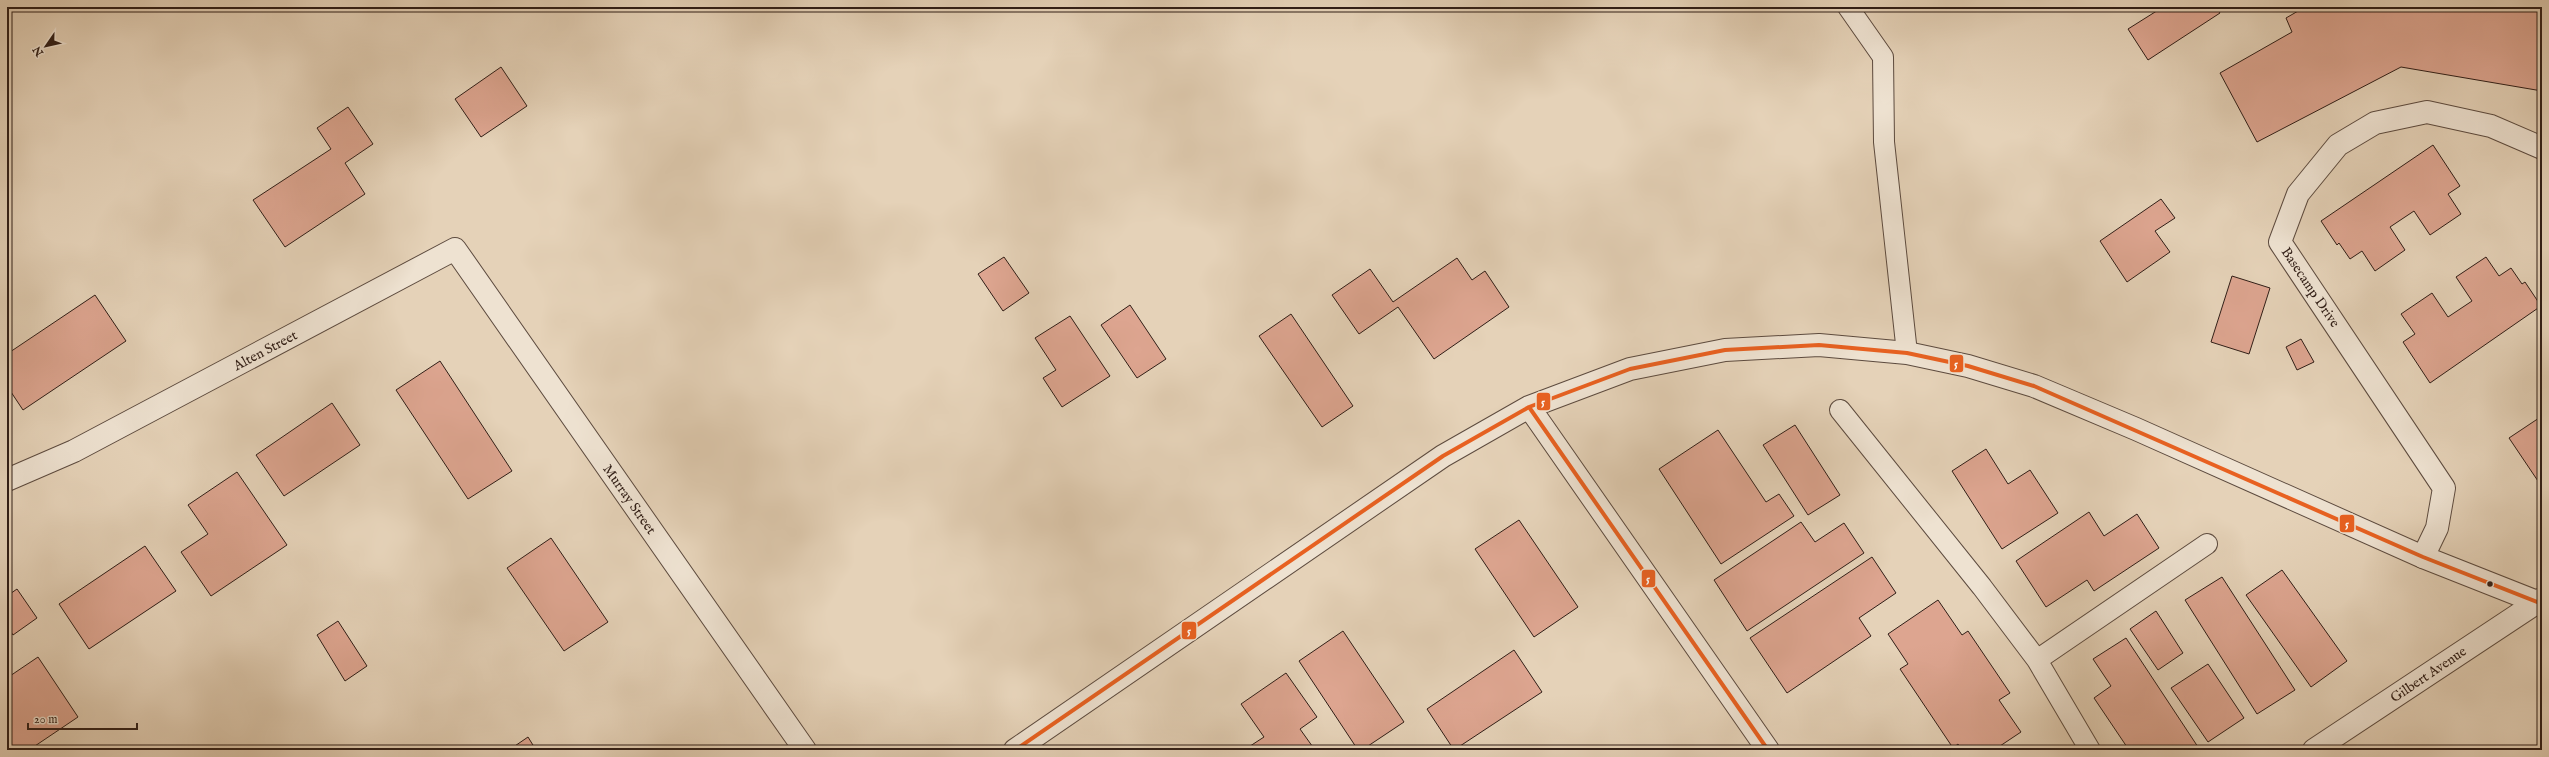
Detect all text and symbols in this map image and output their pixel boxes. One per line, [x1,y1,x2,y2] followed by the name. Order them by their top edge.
[26,26,66,66] north arrow
[30,43,48,60] text: N
[2277,244,2344,332] street label: Basecamp Drive
[230,326,301,376] street label: Alten Street
[1949,354,1964,373] line badge: 5
[1954,357,1958,371] text: 5
[1536,392,1551,411] line badge: 5
[1541,395,1545,409] text: 5
[599,461,660,538] street label: Murray Street
[2339,514,2355,533] line badge: 5
[2345,517,2349,531] text: 5
[1641,569,1656,588] line badge: 5
[1646,572,1650,586] text: 5
[2485,579,2495,589] unlabelled marker
[1181,621,1197,640] line badge: 5
[1187,624,1191,638] text: 5
[2387,642,2471,707] street label: Gilbert Avenue
[28,705,137,731] scale bar
[34,712,57,727] text: 20 m

